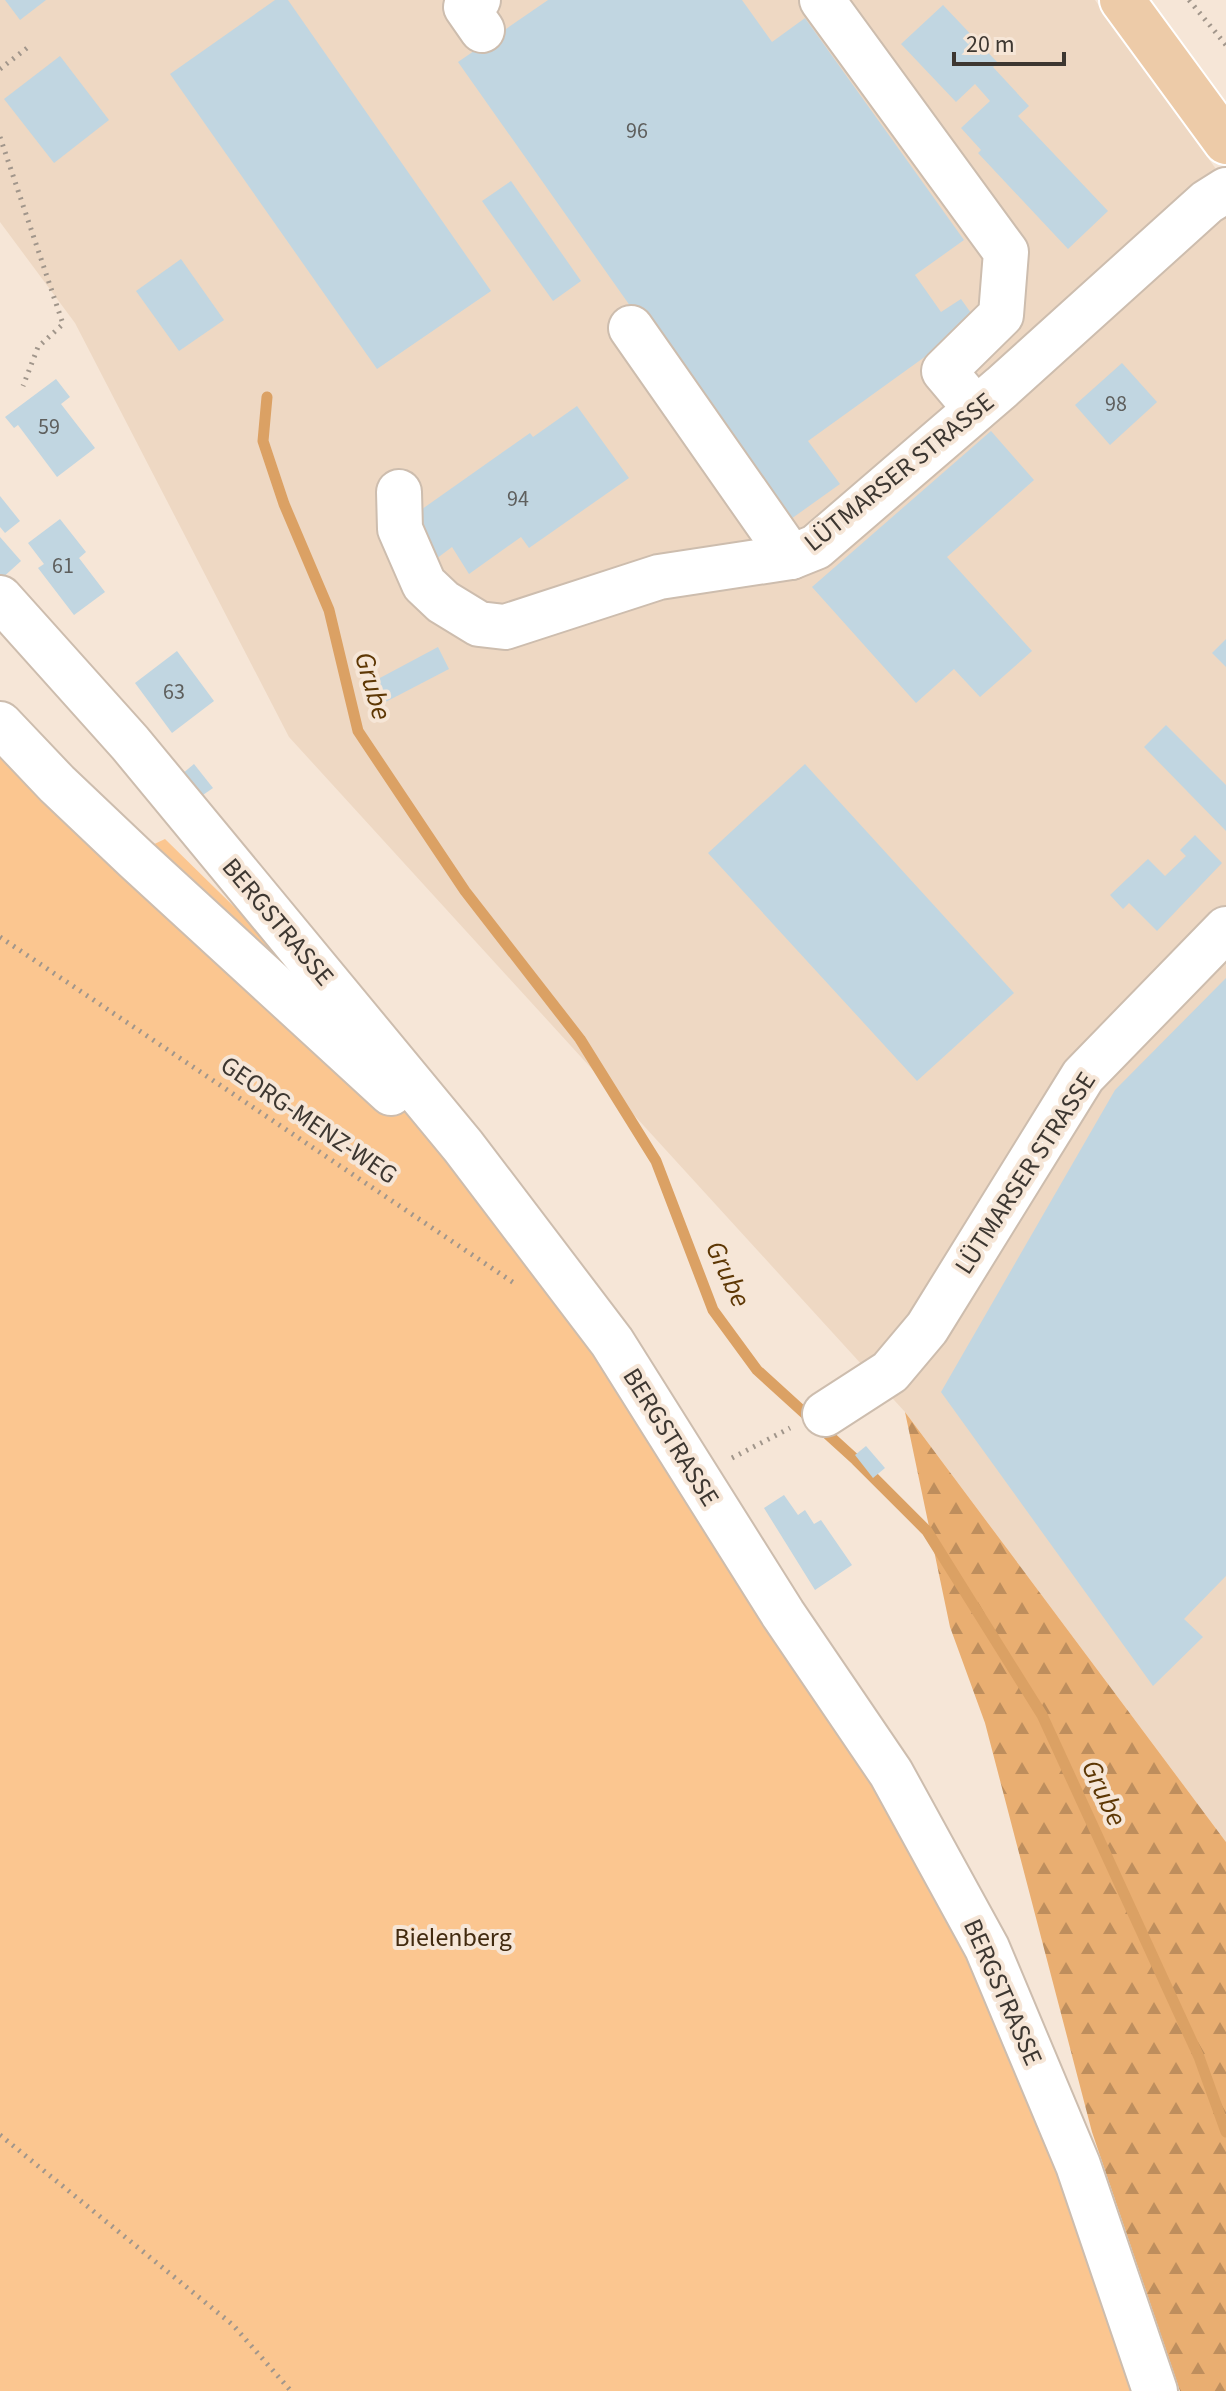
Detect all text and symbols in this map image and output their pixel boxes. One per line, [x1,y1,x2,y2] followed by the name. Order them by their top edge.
[954,16,1064,66] scale bar
[966,27,1015,62] text: 20 m
[626,115,648,147] house number: 96
[796,384,1002,560] street label: LÜTMARSER STRASSE
[1105,388,1127,420] house number: 98
[38,411,60,443] house number: 59
[507,483,529,515] house number: 94
[52,550,74,582] house number: 61
[344,647,402,725] water label: Grube
[163,676,185,708] house number: 63
[213,850,343,994] street label: BERGSTRASSE
[213,1047,405,1193] street label: GEORG-MENZ-WEG
[946,1064,1104,1282] street label: LÜTMARSER STRASSE
[695,1234,761,1314] water label: Grube
[614,1361,728,1513] street label: BERGSTRASSE
[1071,1753,1137,1833] water label: Grube
[954,1913,1052,2071] street label: BERGSTRASSE
[394,1919,512,1956] park label: Bielenberg

